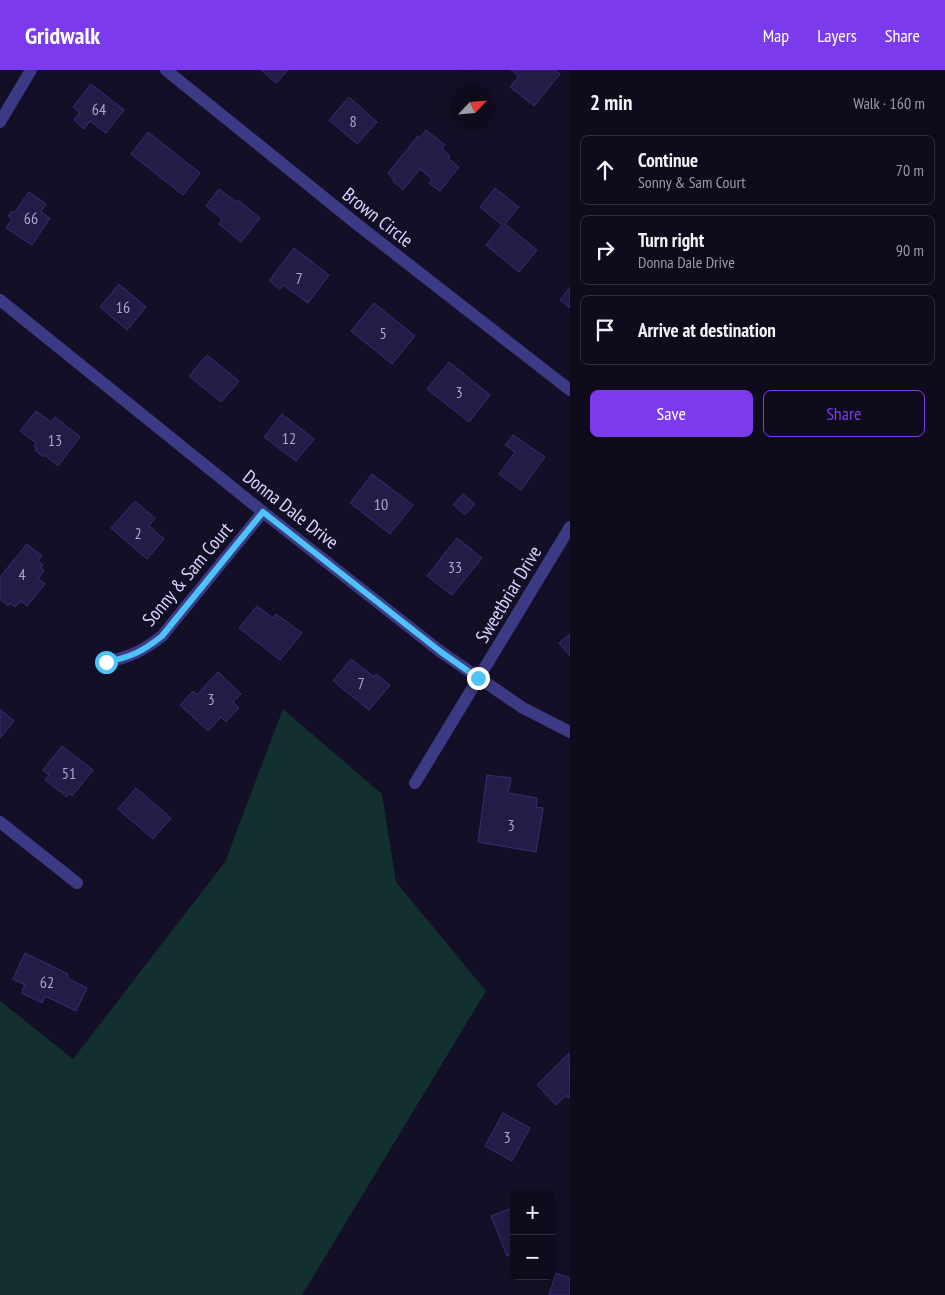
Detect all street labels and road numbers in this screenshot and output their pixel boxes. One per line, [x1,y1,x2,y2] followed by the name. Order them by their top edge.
[338,182,418,252] street label: Brown Circle
[238,464,344,554] street label: Donna Dale Drive
[137,517,238,631] street label: Sonny & Sam Court
[470,541,546,647] street label: Sweetbriar Drive

